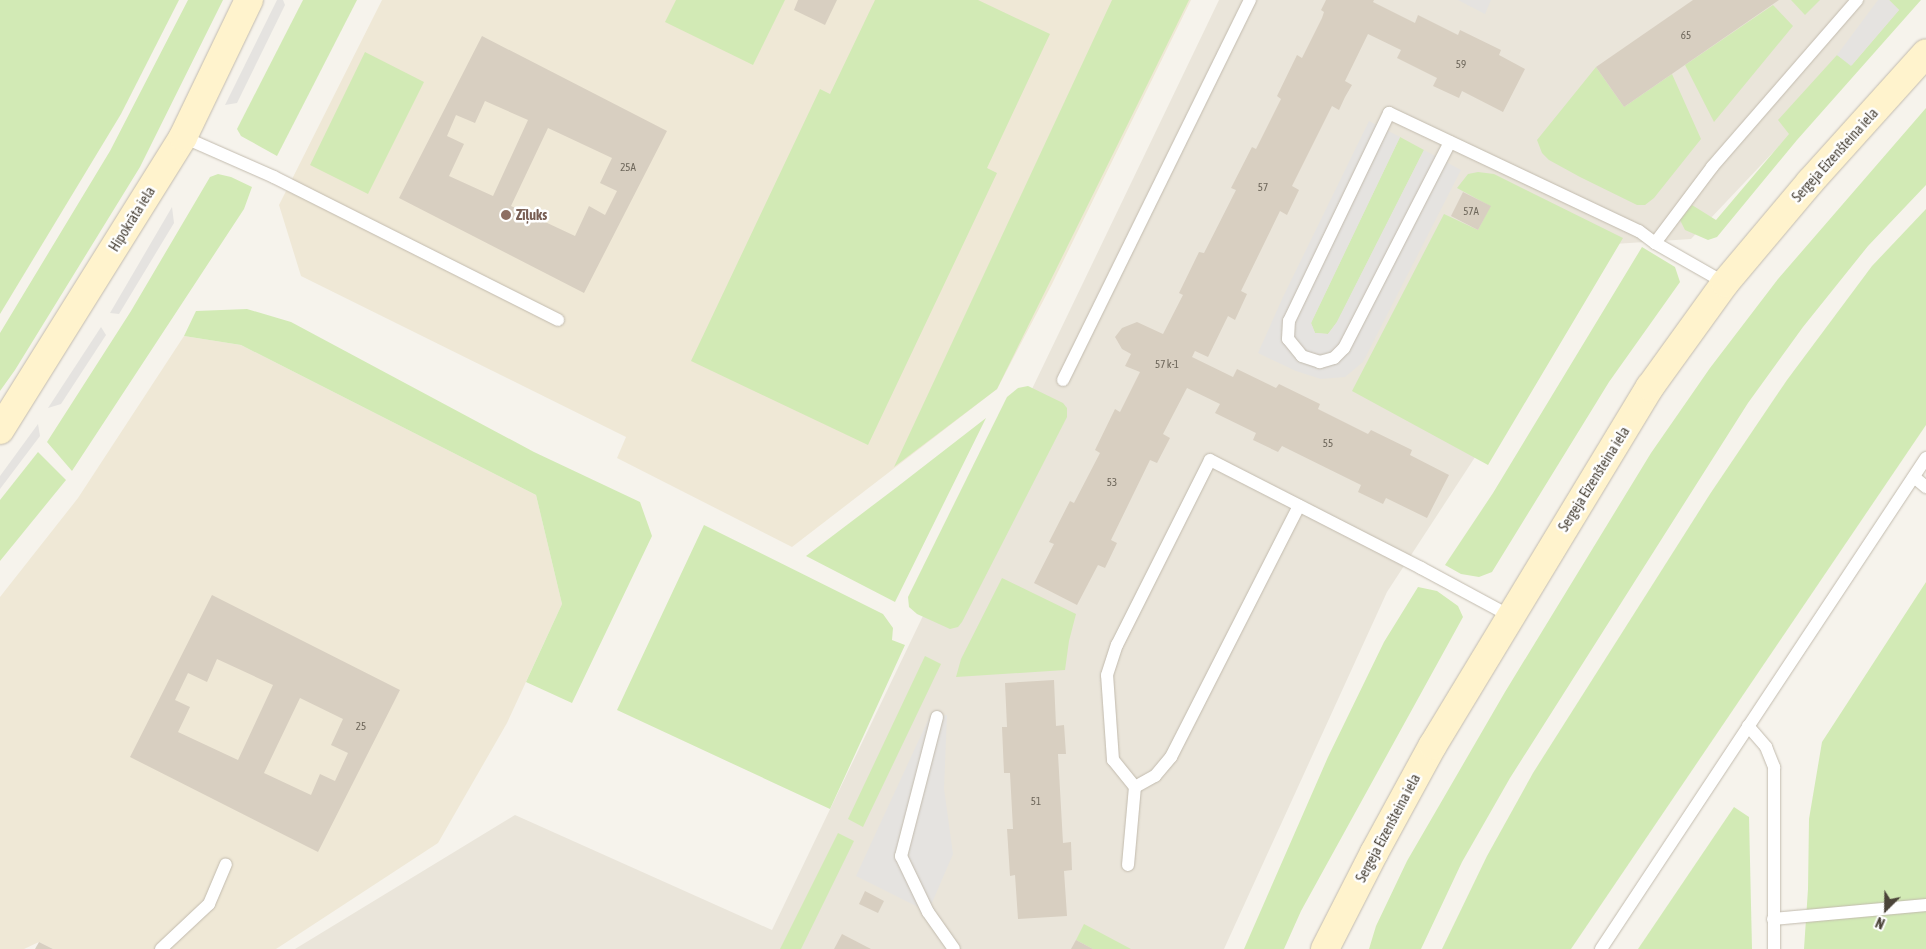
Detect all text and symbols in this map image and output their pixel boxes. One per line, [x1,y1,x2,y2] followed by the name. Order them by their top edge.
[1681,28,1691,42] house number: 65
[1456,57,1466,71] house number: 59
[1788,105,1882,205] street label: Sergeja Eizenšteina iela
[620,160,636,174] house number: 25A
[1258,180,1268,194] house number: 57
[105,183,159,255] street label: Hipokrāta iela
[1463,204,1479,218] house number: 57A
[516,207,547,223] place label: Zīļuks
[500,209,512,221] marker: Zīļuks
[1155,357,1179,371] house number: 57 k-1
[1555,424,1633,534] street label: Sergeja Eizenšteina iela
[1323,436,1333,450] house number: 55
[1107,475,1117,489] house number: 53
[356,719,366,733] house number: 25
[1352,771,1424,885] street label: Sergeja Eizenšteina iela
[1031,794,1041,808] house number: 51
[1861,884,1911,934] north arrow
[1873,914,1887,932] text: N

